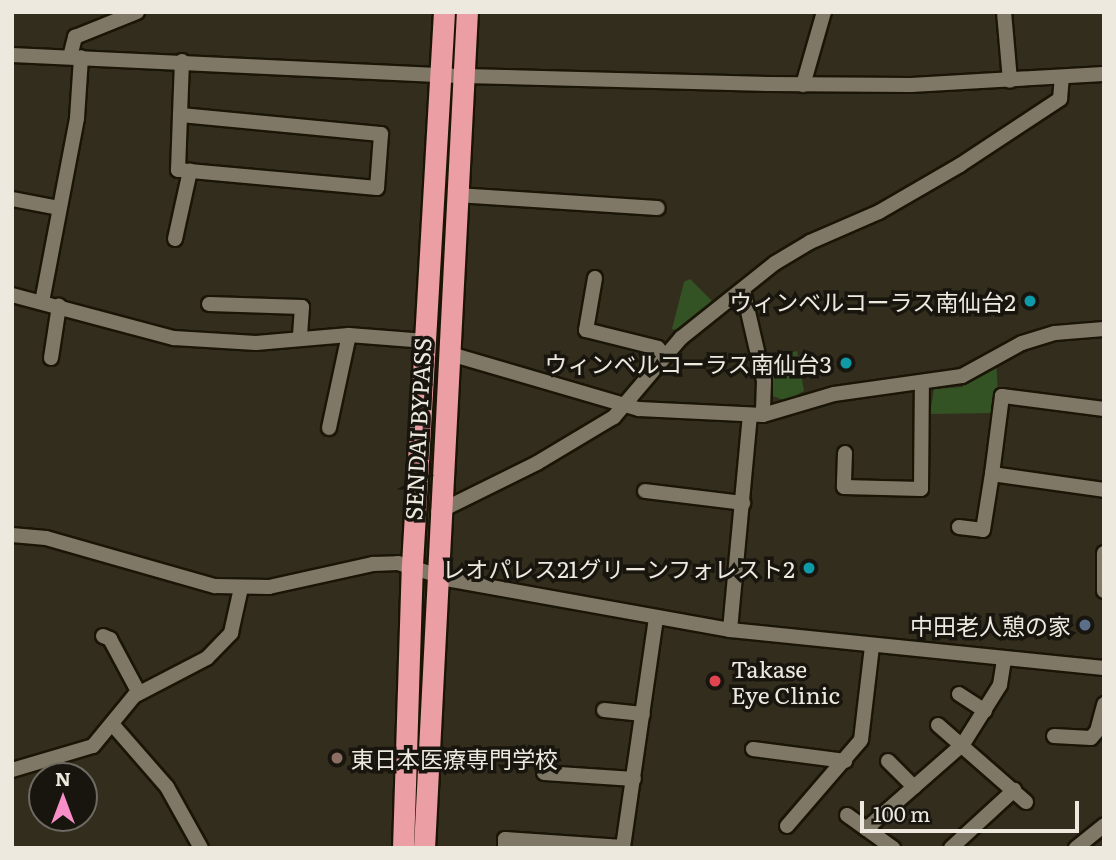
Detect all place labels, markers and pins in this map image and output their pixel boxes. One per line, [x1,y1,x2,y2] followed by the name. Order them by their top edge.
[728,287,1016,315] place label: ウィンベルコーラス南仙台2
[1022,293,1038,309] marker: ウィンベルコーラス南仙台2
[544,349,832,377] place label: ウィンベルコーラス南仙台3
[838,355,854,371] marker: ウィンベルコーラス南仙台3
[440,554,795,582] place label: レオパレス21グリーンフォレスト2
[801,560,817,576] marker: レオパレス21グリーンフォレスト2
[910,611,1071,639] place label: 中田老人憩の家
[1077,617,1093,633] marker: 中田老人憩の家
[731,654,840,708] place label: Takase Eye Clinic
[705,671,725,691] marker: Takase Eye Clinic
[351,744,558,772] place label: 東日本医療専門学校
[329,750,345,766] marker: 東日本医療専門学校

